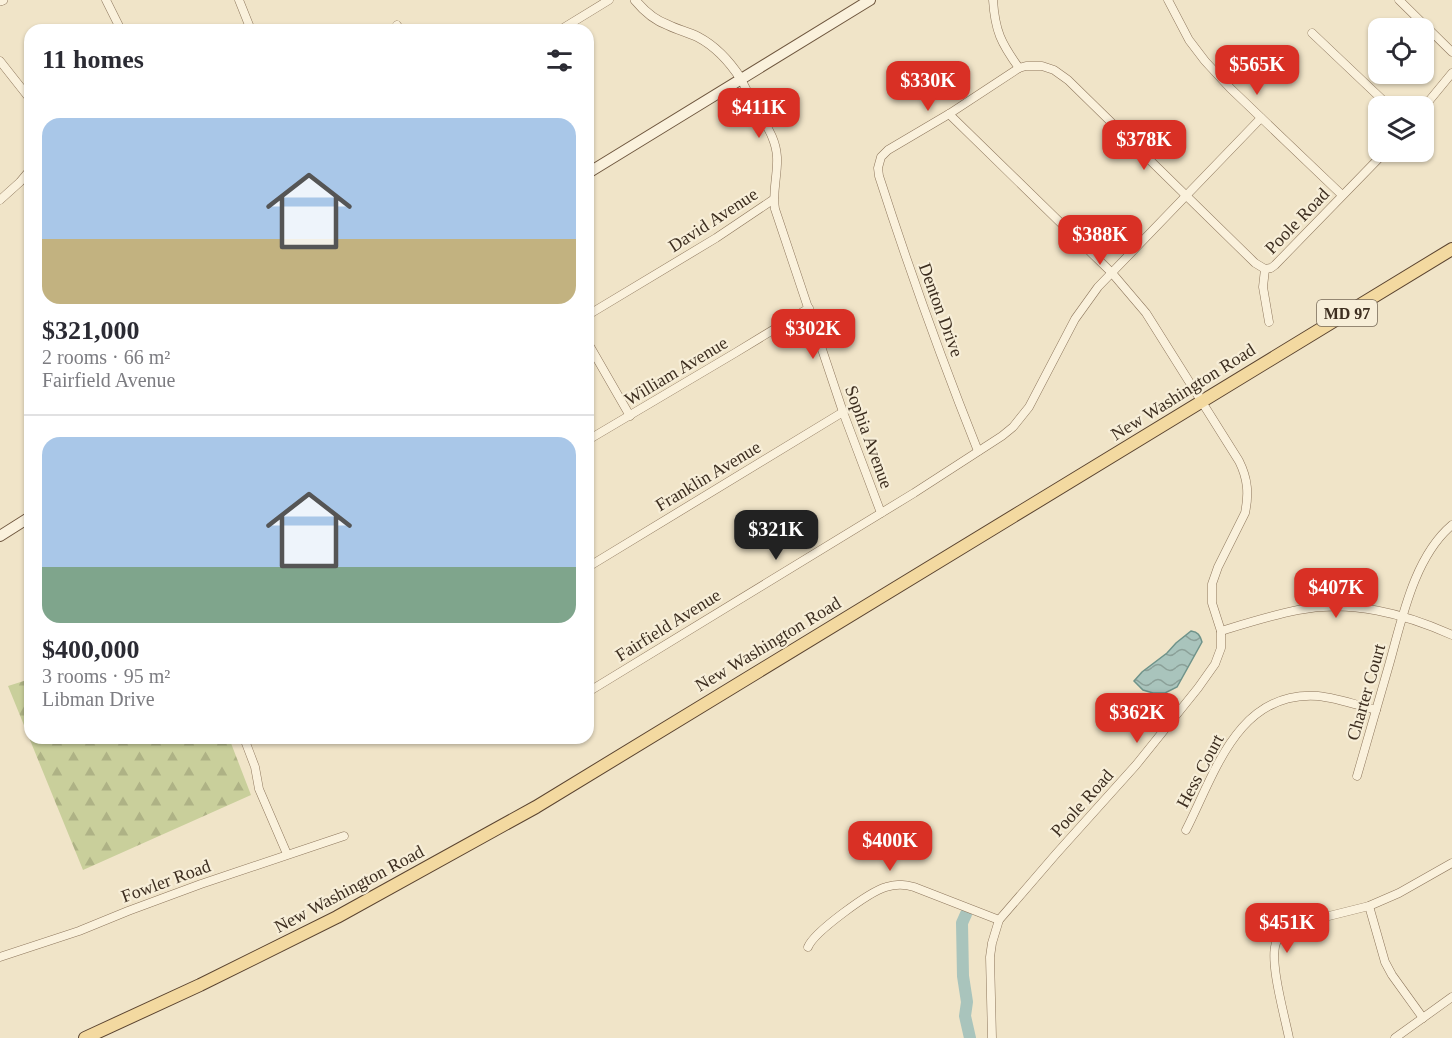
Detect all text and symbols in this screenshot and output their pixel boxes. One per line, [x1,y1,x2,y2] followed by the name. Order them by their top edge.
[1368,18,1434,162] map controls
[1368,18,1434,84] button: locate
[543,44,576,77] icon: filters
[42,45,144,74] text: 11 homes
[1215,45,1299,96] pin: $565K
[1229,53,1285,75] text: $565K
[886,61,970,112] pin: $330K
[900,69,956,91] text: $330K
[717,88,801,139] pin: $411K
[732,96,786,118] text: $411K
[1368,96,1434,162] button: layers
[1102,120,1186,171] pin: $378K
[1116,128,1172,150] text: $378K
[255,157,363,265] icon: home
[665,184,761,256] street label: David Avenue
[1261,184,1333,258] street label: Poole Road
[1058,215,1142,266] pin: $388K
[1072,223,1128,245] text: $388K
[915,260,967,360] street label: Denton Drive
[1317,300,1377,326] road number: MD 97
[771,309,855,360] pin: $302K
[42,316,140,345] text: $321,000
[785,317,841,339] text: $302K
[621,332,731,410] street label: William Avenue
[1107,339,1259,445] street label: New Washington Road
[42,346,170,368] text: 2 rooms · 66 m²
[42,369,175,391] text: Fairfield Avenue
[841,383,897,491] street label: Sophia Avenue
[652,437,764,515] street label: Franklin Avenue
[255,476,363,584] icon: home
[734,510,818,561] pin: $321K
[748,518,804,540] text: $321K
[1294,568,1378,619] pin: $407K
[1308,576,1364,598] text: $407K
[612,585,724,665] street label: Fairfield Avenue
[692,593,844,695] street label: New Washington Road
[42,635,140,664] text: $400,000
[1343,641,1389,743] street label: Charter Court
[42,665,170,687] text: 3 rooms · 95 m²
[42,688,155,710] text: Libman Drive
[1095,693,1179,744] pin: $362K
[1109,701,1165,723] text: $362K
[1172,731,1228,811] street label: Hess Court
[1047,765,1117,841] street label: Poole Road
[848,821,932,872] pin: $400K
[862,829,918,851] text: $400K
[271,841,427,937] street label: New Washington Road
[119,856,213,906] street label: Fowler Road
[1245,903,1329,954] pin: $451K
[1259,911,1315,933] text: $451K

